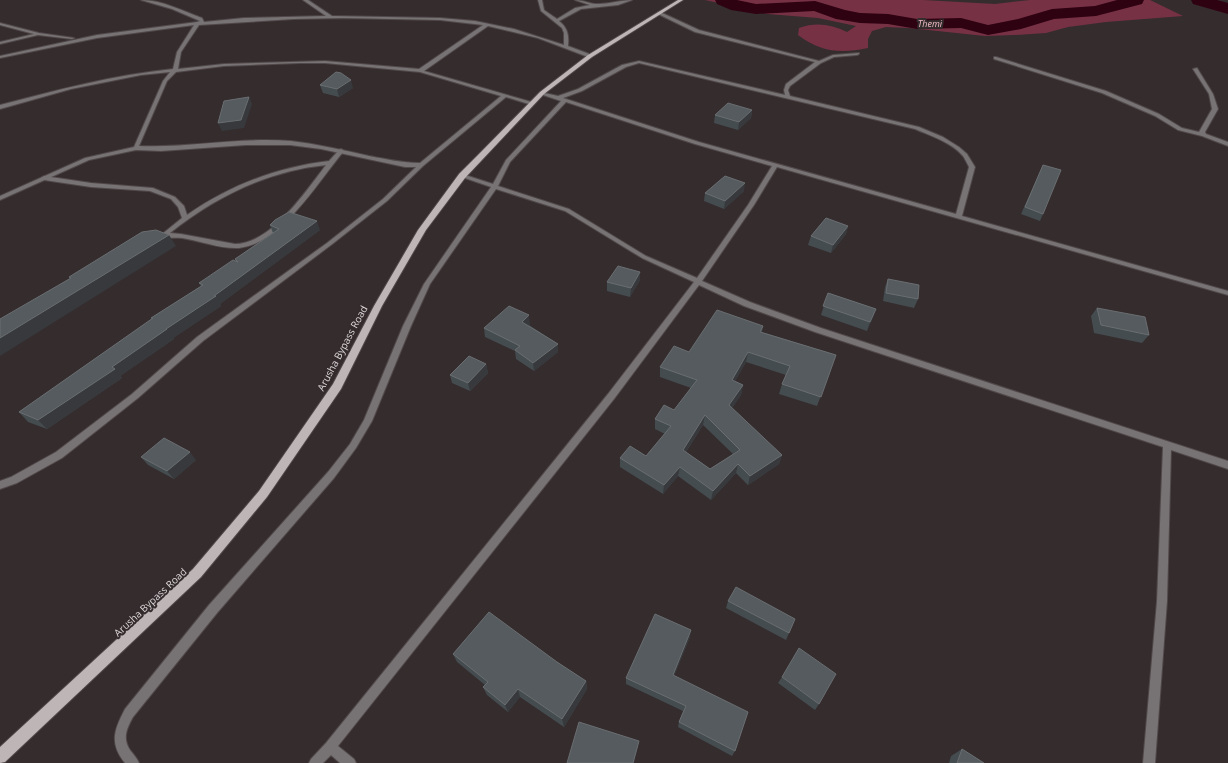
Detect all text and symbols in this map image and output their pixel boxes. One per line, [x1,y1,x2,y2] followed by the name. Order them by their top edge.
[918,17,943,30] water label: Themi
[314,303,370,393] street label: Arusha Bypass Road
[111,565,189,639] street label: Arusha Bypass Road

